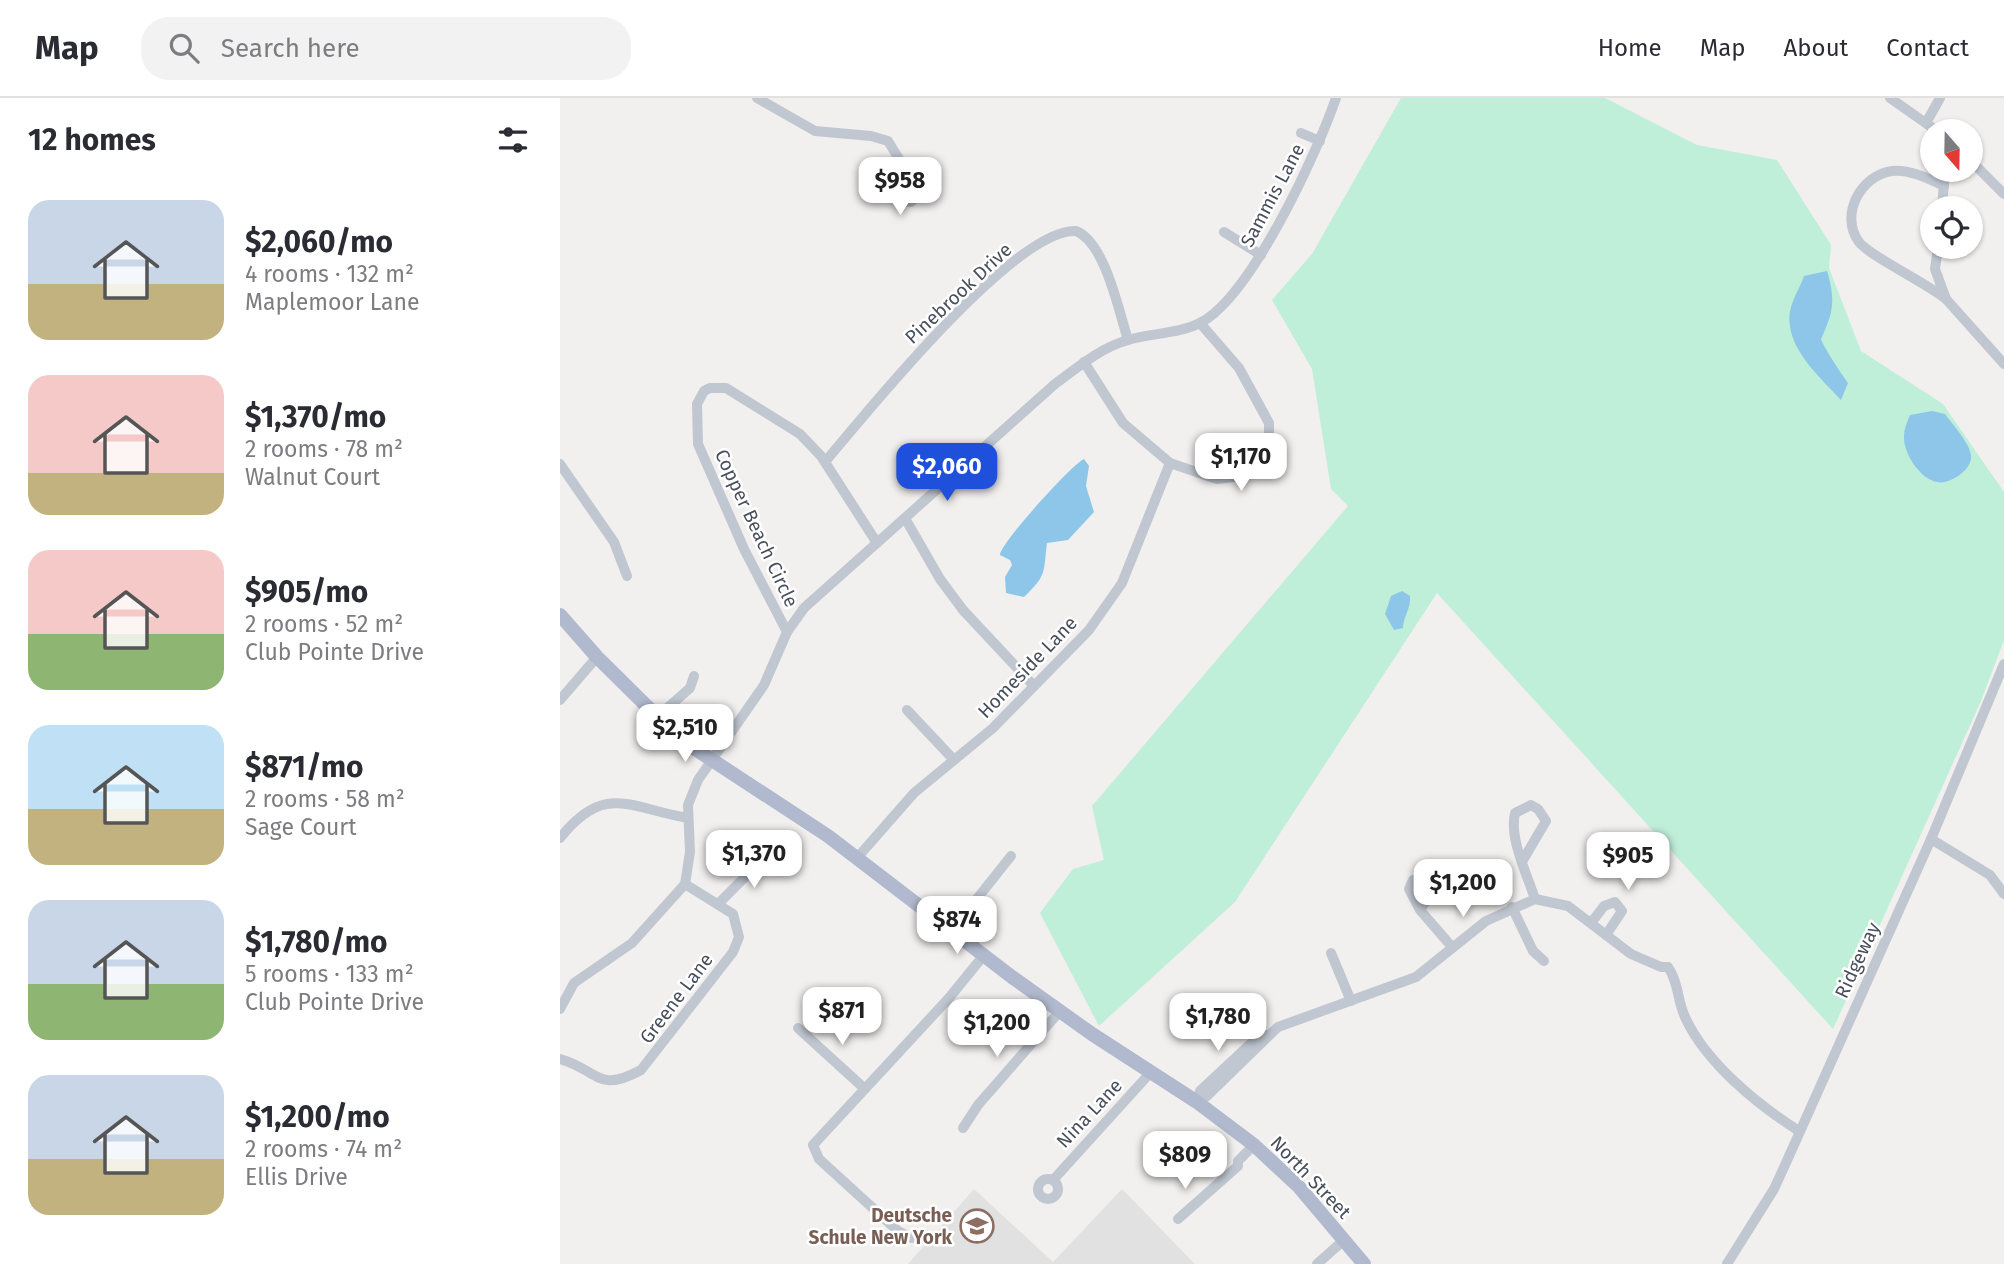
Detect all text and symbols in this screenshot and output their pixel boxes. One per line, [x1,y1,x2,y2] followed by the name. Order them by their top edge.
[141,17,631,80] search box
[35,28,99,68] text: Map
[165,29,203,67] icon: search
[221,33,360,64] text: Search here
[1598,34,1662,62] text: Home
[1700,34,1746,62] text: Map
[1784,34,1848,62] text: About
[1886,34,1969,62] text: Contact
[1920,119,1983,182] north arrow
[1920,119,1983,259] map controls
[494,121,532,159] icon: filters
[28,122,156,158] text: 12 homes
[1236,140,1309,251] street label: Sammis Lane
[859,158,941,217] pin: $958
[875,166,925,194] text: $958
[1920,196,1983,259] button: locate
[245,224,393,260] text: $2,060/mo
[84,228,168,312] icon: home
[900,238,1016,349] street label: Pinebrook Drive
[245,260,414,288] text: 4 rooms · 132 m²
[245,288,420,316] text: Maplemoor Lane
[245,399,386,435] text: $1,370/mo
[84,403,168,487] icon: home
[1184,434,1298,493] pin: $1,170
[245,435,403,463] text: 2 rooms · 78 m²
[1211,442,1271,470] text: $1,170
[890,444,1004,503] pin: $2,060
[710,446,803,611] street label: Copper Beach Circle
[912,452,982,480] text: $2,060
[245,463,380,491] text: Walnut Court
[245,574,368,610] text: $905/mo
[84,578,168,662] icon: home
[245,610,403,638] text: 2 rooms · 52 m²
[973,612,1082,723] street label: Homeside Lane
[245,638,424,666] text: Club Pointe Drive
[628,704,742,764] pin: $2,510
[652,713,718,741] text: $2,510
[245,749,364,785] text: $871/mo
[84,753,168,837] icon: home
[245,785,405,813] text: 2 rooms · 58 m²
[245,813,356,841] text: Sage Court
[697,830,811,890] pin: $1,370
[1587,832,1669,892] pin: $905
[722,839,786,867] text: $1,370
[1603,841,1653,869] text: $905
[1406,860,1520,919] pin: $1,200
[1430,868,1496,896] text: $1,200
[916,896,998,956] pin: $874
[933,905,981,933] text: $874
[1830,918,1885,1002] street label: Ridgeway
[245,924,388,960] text: $1,780/mo
[84,928,168,1012] icon: home
[635,949,718,1048] street label: Greene Lane
[245,960,414,988] text: 5 rooms · 133 m²
[245,988,424,1016] text: Club Pointe Drive
[801,988,883,1047] pin: $871
[1161,993,1275,1053] pin: $1,780
[819,996,865,1024] text: $871
[940,1000,1054,1059] pin: $1,200
[1185,1002,1251,1030] text: $1,780
[964,1008,1030,1036] text: $1,200
[1052,1074,1127,1153] street label: Nina Lane
[245,1099,390,1135] text: $1,200/mo
[84,1103,168,1187] icon: home
[1266,1131,1356,1224] street label: North Street
[1144,1132,1226,1191] pin: $809
[245,1135,402,1163] text: 2 rooms · 74 m²
[1159,1140,1211,1168] text: $809
[245,1163,348,1191] text: Ellis Drive
[809,1204,952,1249] place label: Deutsche Schule New York
[958,1207,996,1245] school or university icon: Deutsche Schule New York

